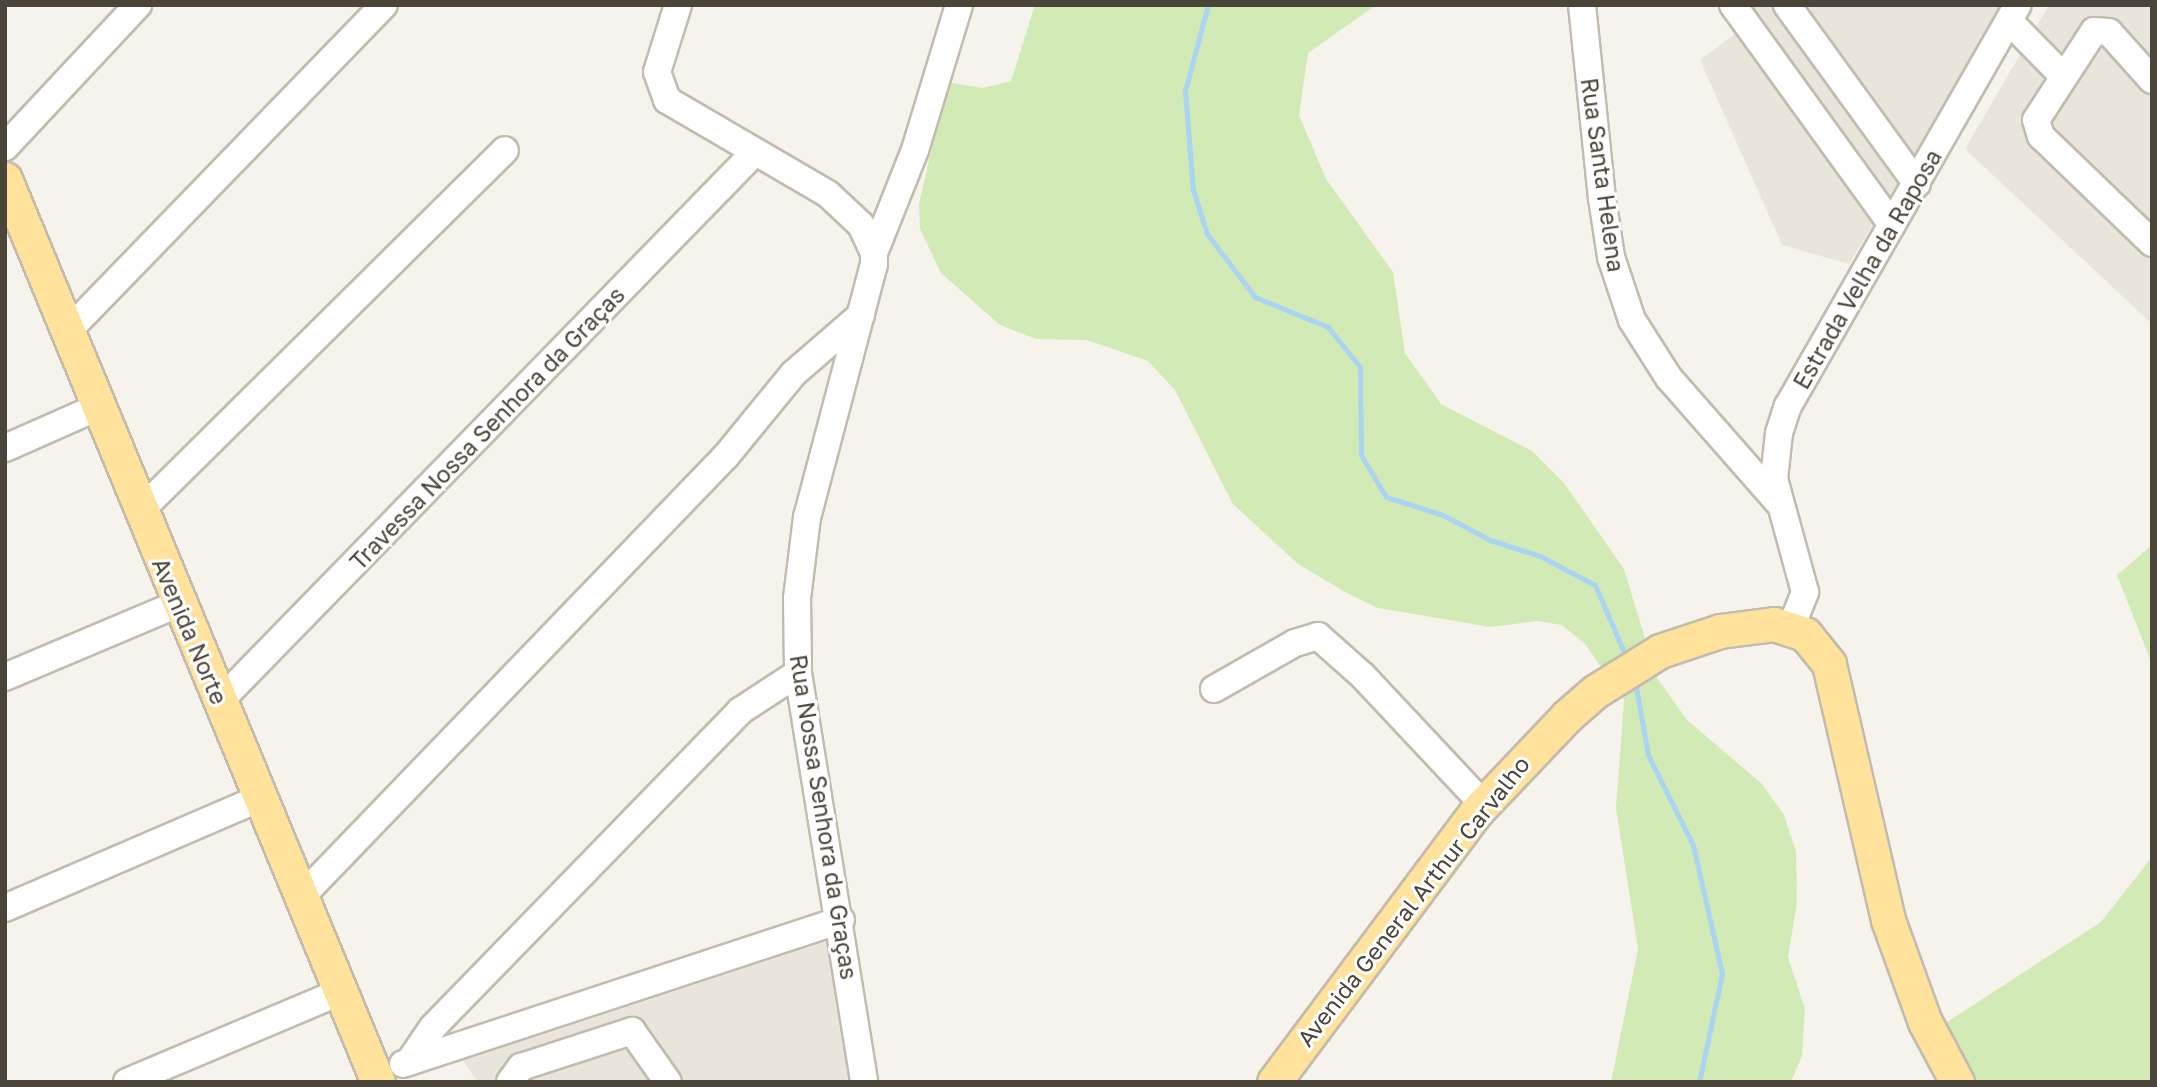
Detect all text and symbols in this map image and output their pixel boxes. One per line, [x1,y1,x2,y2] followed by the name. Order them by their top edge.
[1576,76,1630,274] street label: Rua Santa Helena
[1787,144,1947,394] street label: Estrada Velha da Raposa
[344,281,630,575] street label: Travessa Nossa Senhora da Graças
[147,554,233,708] street label: Avenida Norte
[785,653,863,981] street label: Rua Nossa Senhora da Graças
[1291,750,1535,1052] street label: Avenida General Arthur Carvalho

